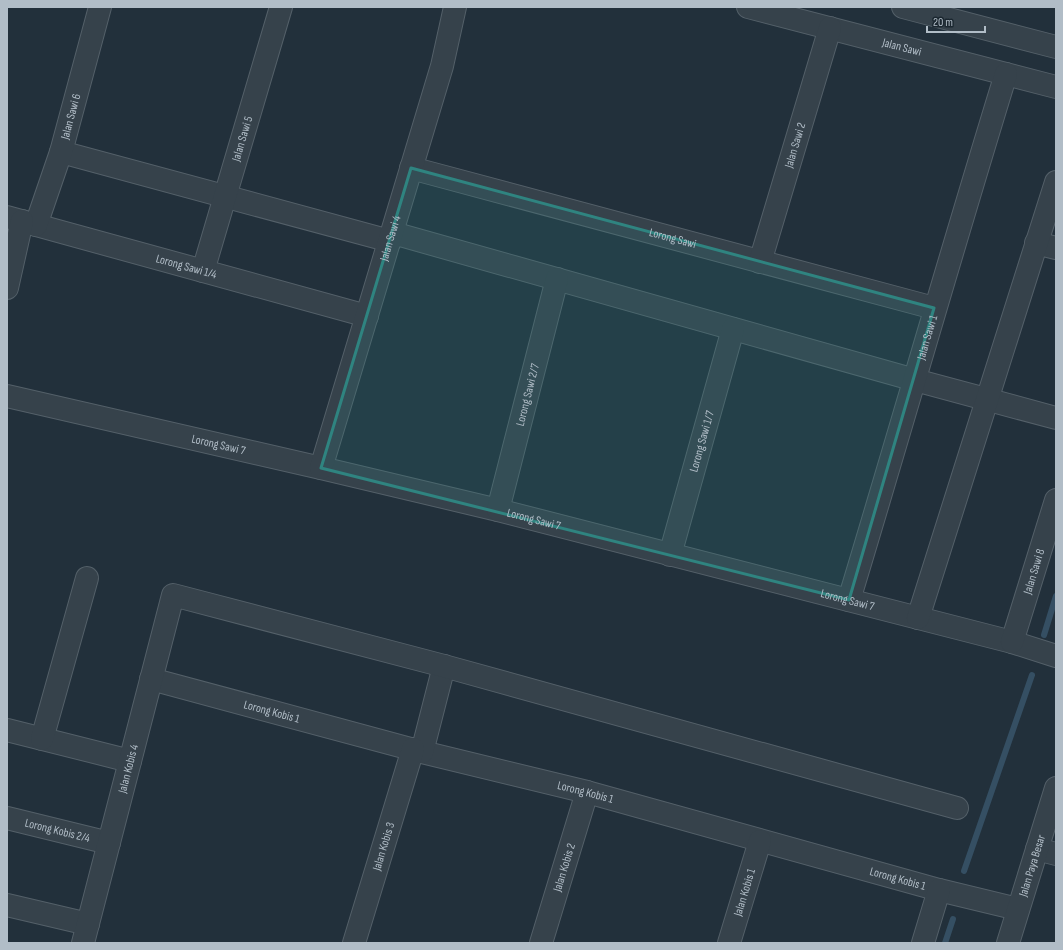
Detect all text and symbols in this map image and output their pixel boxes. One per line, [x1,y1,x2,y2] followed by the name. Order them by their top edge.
[927,8,985,34] scale bar
[933,15,953,30] text: 20 m
[880,34,923,59] street label: Jalan Sawi
[57,92,84,142] street label: Jalan Sawi 6
[228,114,256,164] street label: Jalan Sawi 5
[781,121,809,171] street label: Jalan Sawi 2
[376,214,404,264] street label: Jalan Sawi 4
[648,225,698,252] street label: Lorong Sawi
[154,251,218,282] street label: Lorong Sawi 1/4
[913,312,941,362] street label: Jalan Sawi 1
[512,362,543,428] street label: Lorong Sawi 2/7
[686,409,717,474] street label: Lorong Sawi 1/7
[190,431,247,458] street label: Lorong Sawi 7
[505,505,562,533] street label: Lorong Sawi 7
[1020,547,1048,597] street label: Jalan Sawi 8
[819,586,876,614] street label: Lorong Sawi 7
[242,697,302,726] street label: Lorong Kobis 1
[114,743,142,796] street label: Jalan Kobis 4
[556,778,616,807] street label: Lorong Kobis 1
[23,815,92,846] street label: Lorong Kobis 2/4
[369,820,398,873] street label: Jalan Kobis 3
[1015,832,1049,899] street label: Jalan Paya Besar
[549,841,578,894] street label: Jalan Kobis 2
[868,864,928,894] street label: Lorong Kobis 1
[730,866,759,919] street label: Jalan Kobis 1

